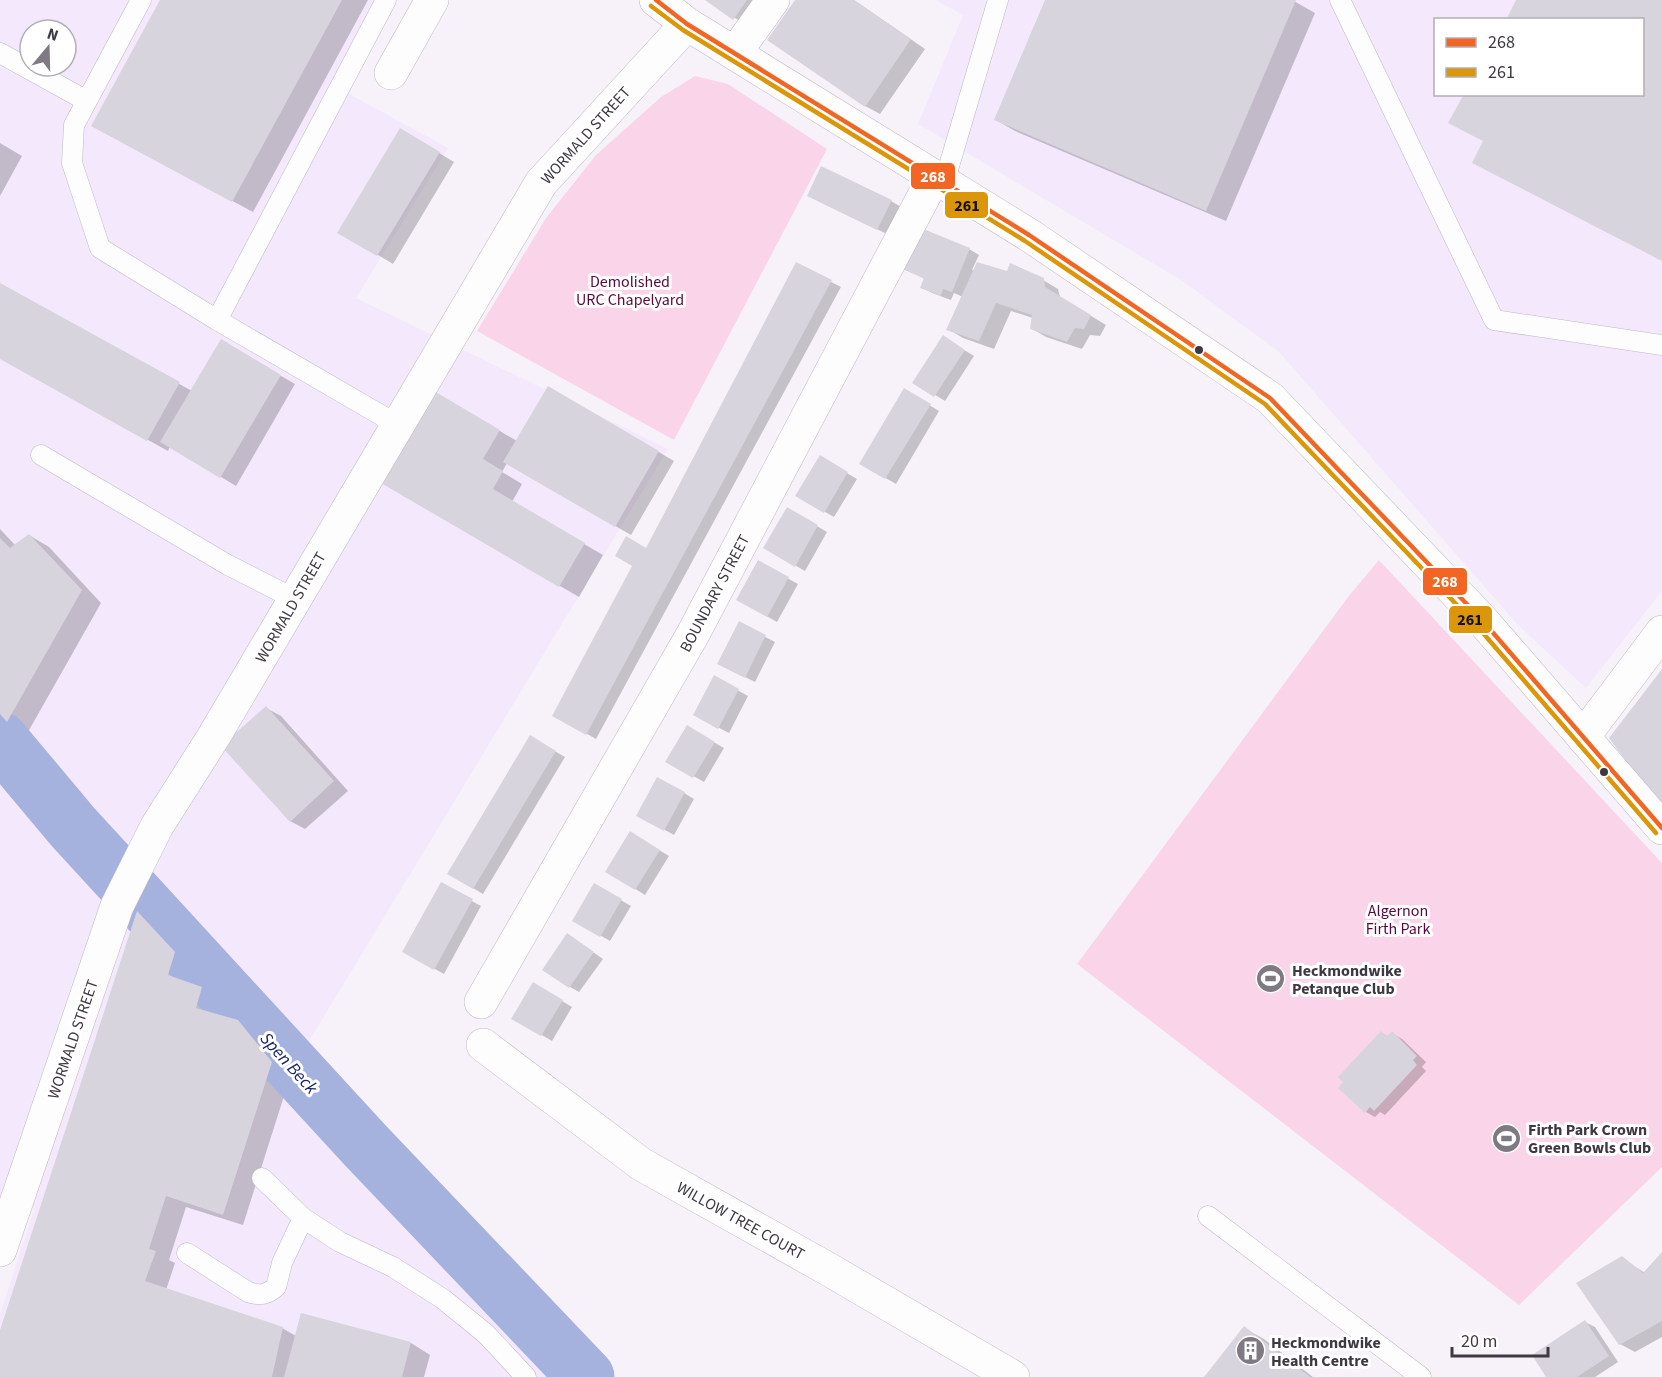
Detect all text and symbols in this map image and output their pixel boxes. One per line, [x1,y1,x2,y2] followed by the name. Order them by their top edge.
[18,18,78,78] north arrow
[1434,18,1644,96] legend
[44,23,61,47] text: N
[1488,30,1515,55] text: 268
[1488,60,1515,85] text: 261
[536,82,636,189] street label: WORMALD STREET
[910,162,956,190] line badge: 268
[920,166,946,188] text: 268
[944,191,989,219] line badge: 261
[954,195,980,217] text: 261
[576,271,684,311] park label: Demolished URC Chapelyard
[1193,344,1205,356] unlabelled marker
[675,530,755,656] street label: BOUNDARY STREET
[250,548,332,667] street label: WORMALD STREET
[1422,567,1468,596] line badge: 268
[1432,571,1458,593] text: 268
[1448,605,1493,634] line badge: 261
[1457,609,1483,631] text: 261
[1598,766,1610,778] unlabelled marker
[1366,900,1430,940] park label: Algernon Firth Park
[1292,960,1402,1000] place label: Heckmondwike Petanque Club
[1255,963,1287,995] sports icon: Heckmondwike Petanque Club
[42,976,104,1102] street label: WORMALD STREET
[254,1027,324,1100] water label: Spen Beck
[1528,1119,1651,1159] place label: Firth Park Crown Green Bowls Club
[1491,1122,1523,1154] sports icon: Firth Park Crown Green Bowls Club
[673,1177,809,1265] street label: WILLOW TREE COURT
[1452,1320,1548,1358] scale bar
[1461,1329,1497,1354] text: 20 m
[1271,1332,1381,1372] place label: Heckmondwike Health Centre
[1234,1335,1266,1367] building icon: Heckmondwike Health Centre

